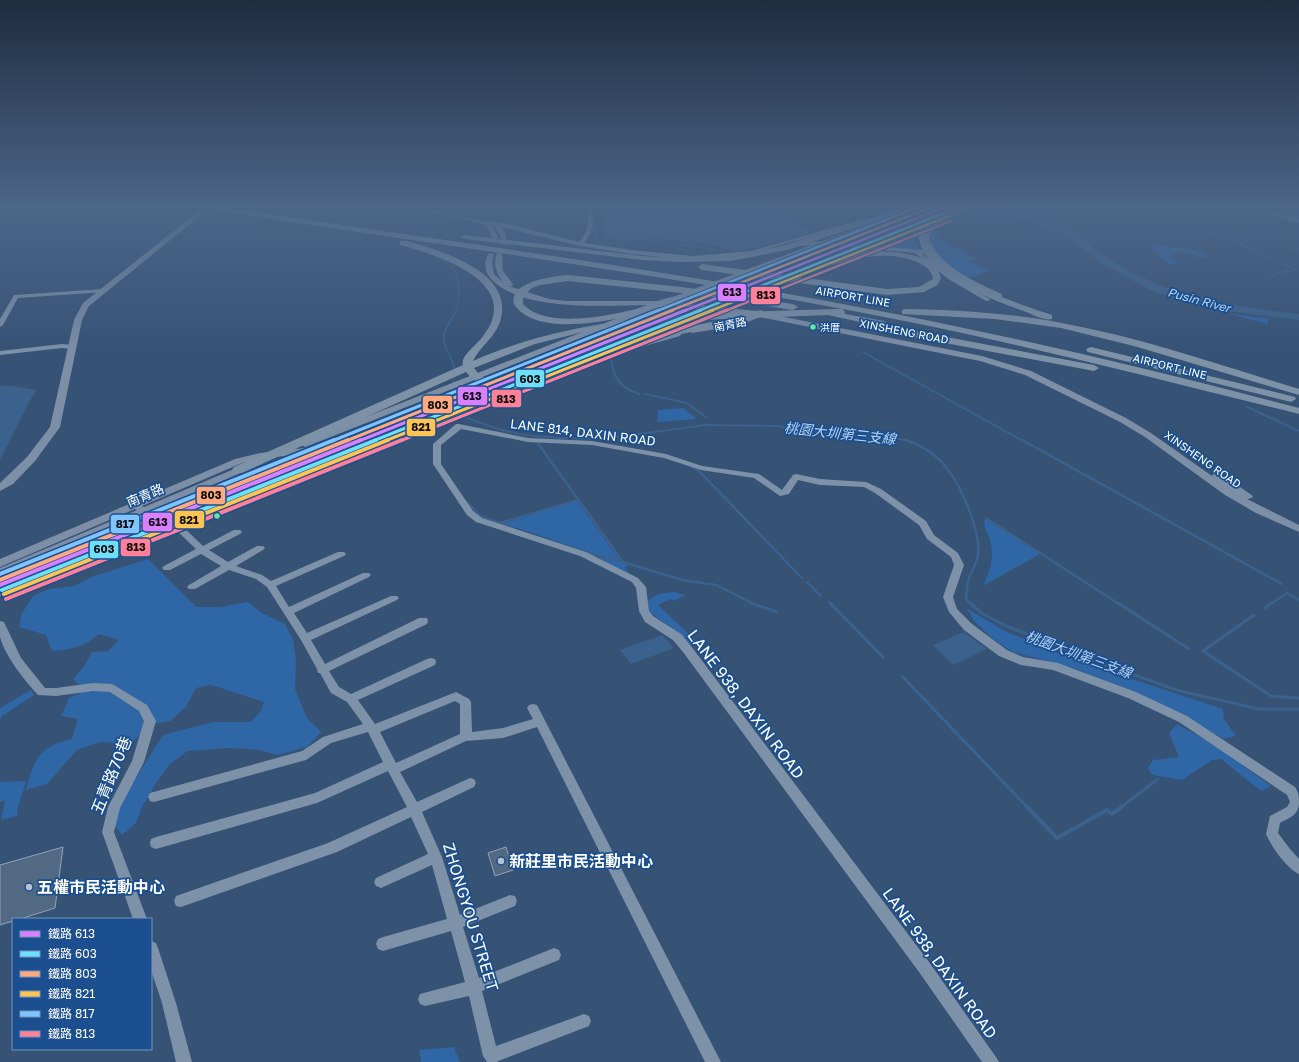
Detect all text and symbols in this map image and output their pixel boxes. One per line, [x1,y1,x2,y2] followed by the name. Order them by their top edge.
[717,283,747,302] line badge: 613
[815,283,892,309] street label: AIRPORT LINE
[1166,284,1234,316] water label: Pusin River
[722,285,742,298] text: 613
[750,286,781,305] line badge: 813
[756,288,776,301] text: 813
[713,314,747,334] street label: 南青路
[858,316,950,346] street label: XINSHENG ROAD
[820,321,840,333] place label: 洪厝
[808,322,818,332] marker: 洪厝
[1132,351,1208,381] street label: AIRPORT LINE
[515,369,545,388] line badge: 603
[520,372,541,385] text: 603
[457,386,488,406] line badge: 613
[462,389,482,402] text: 613
[491,389,522,408] line badge: 813
[496,392,516,405] text: 813
[422,395,453,414] line badge: 803
[428,398,449,411] text: 803
[509,415,657,449] street label: LANE 814, DAXIN ROAD
[406,418,436,437] line badge: 821
[783,419,899,448] water label: 桃園大圳第三支線
[411,420,431,433] text: 821
[1162,428,1244,490] street label: XINSHENG ROAD
[124,480,166,510] street label: 南青路
[196,486,226,505] line badge: 803
[201,488,222,501] text: 803
[174,510,205,529] line badge: 821
[212,511,222,521] unlabelled marker
[142,512,173,532] line badge: 613
[179,513,199,526] text: 821
[110,514,140,534] line badge: 817
[148,515,168,528] text: 613
[116,517,134,530] text: 817
[120,538,151,557] line badge: 813
[89,540,119,559] line badge: 603
[126,540,146,553] text: 813
[94,542,115,555] text: 603
[683,625,809,783] street label: LANE 938, DAXIN ROAD
[1023,627,1136,682] water label: 桃園大圳第三支線
[86,733,136,817] street label: 五青路70巷
[439,840,503,994] street label: ZHONGYOU STREET
[509,851,653,871] place label: 新莊里市民活動中心
[496,856,506,866] marker: 新莊里市民活動中心
[37,877,165,897] place label: 五權市民活動中心
[24,882,34,892] marker: 五權市民活動中心
[878,884,1002,1042] street label: LANE 938, DAXIN ROAD
[12,918,152,1050] legend
[48,926,95,941] text: 鐵路 613
[48,946,97,961] text: 鐵路 603
[48,966,97,981] text: 鐵路 803
[48,986,95,1001] text: 鐵路 821
[48,1006,95,1021] text: 鐵路 817
[48,1026,95,1041] text: 鐵路 813

